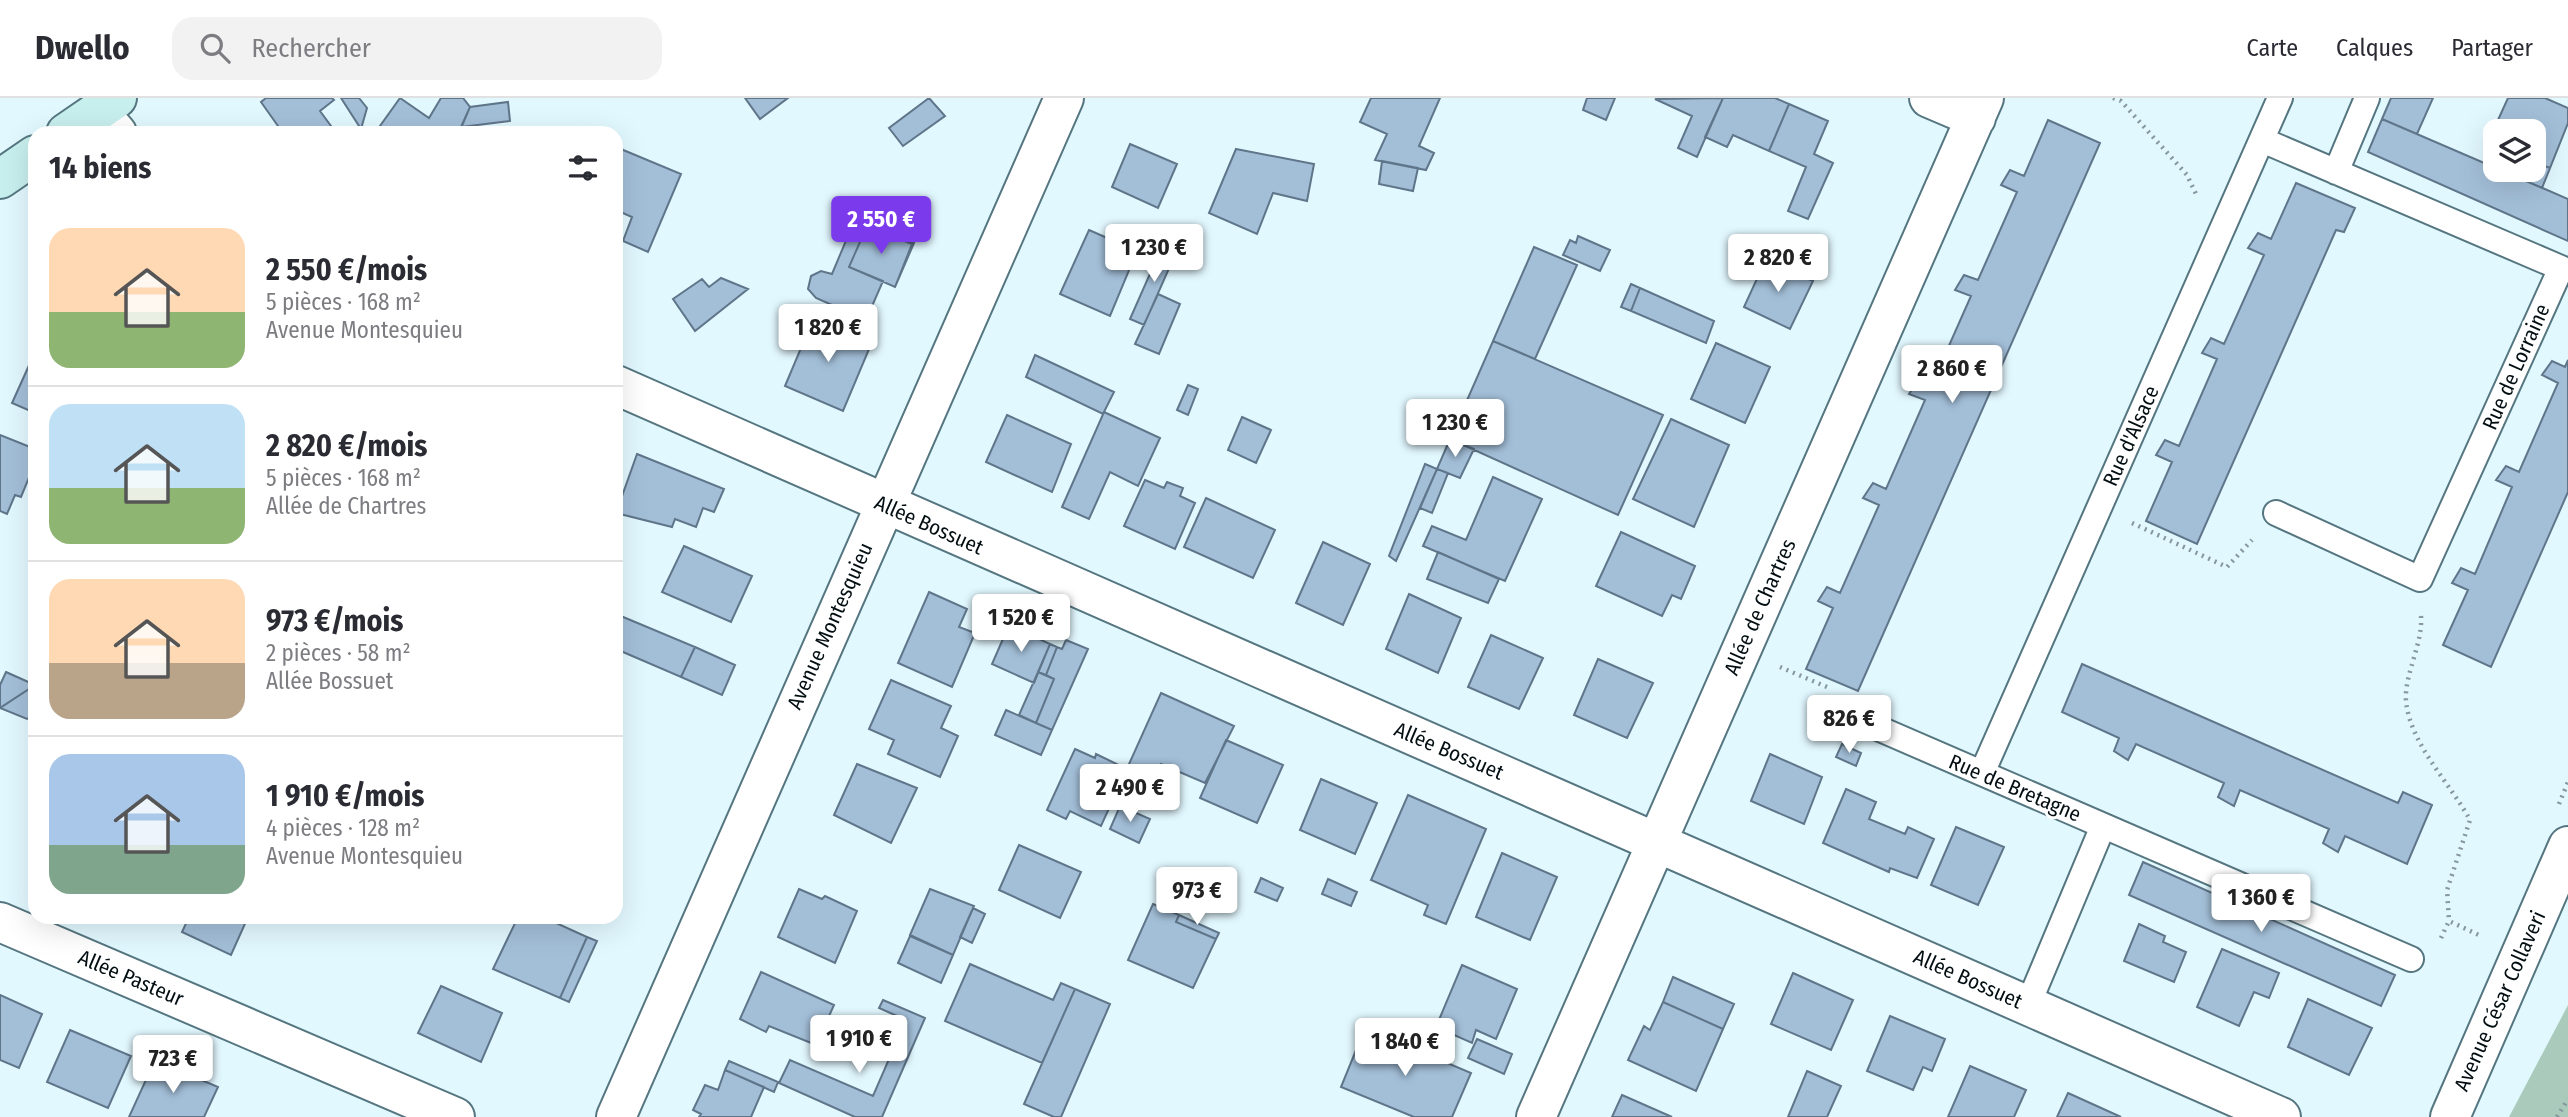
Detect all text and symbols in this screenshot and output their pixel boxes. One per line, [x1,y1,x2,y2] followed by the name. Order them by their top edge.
[172,17,662,80] search box
[35,28,130,68] text: Dwello
[196,29,234,67] icon: search
[252,33,371,64] text: Rechercher
[2247,34,2298,62] text: Carte
[2336,34,2413,62] text: Calques
[2451,34,2533,62] text: Partager
[2483,119,2546,182] map controls
[2483,119,2546,182] button: layers
[564,149,602,187] icon: filters
[49,150,151,186] text: 14 biens
[816,197,946,256] pin: 2 550 €
[847,205,915,233] text: 2 550 €
[1089,225,1219,284] pin: 1 230 €
[1121,233,1187,261] text: 1 230 €
[1713,234,1843,294] pin: 2 820 €
[1744,243,1812,271] text: 2 820 €
[266,252,427,288] text: 2 550 €/mois
[105,256,189,340] icon: home
[266,288,421,316] text: 5 pièces · 168 m²
[2477,300,2555,434] street label: Rue de Lorraine
[763,304,893,364] pin: 1 820 €
[795,313,861,341] text: 1 820 €
[266,316,463,344] text: Avenue Montesquieu
[1887,345,2017,405] pin: 2 860 €
[1917,354,1987,382] text: 2 860 €
[2097,382,2165,490] street label: Rue d'Alsace
[1390,400,1520,459] pin: 1 230 €
[1422,408,1488,436] text: 1 230 €
[266,428,427,464] text: 2 820 €/mois
[105,432,189,516] icon: home
[266,464,421,492] text: 5 pièces · 168 m²
[871,489,987,561] street label: Allée Bossuet
[266,492,426,520] text: Allée de Chartres
[1718,535,1802,679] street label: Allée de Chartres
[782,539,878,713] street label: Avenue Montesquieu
[956,594,1086,654] pin: 1 520 €
[266,603,403,639] text: 973 €/mois
[988,603,1054,631] text: 1 520 €
[105,607,189,691] icon: home
[266,639,411,667] text: 2 pièces · 58 m²
[266,667,393,695] text: Allée Bossuet
[1800,696,1898,755] pin: 826 €
[1823,704,1875,732] text: 826 €
[1390,716,1508,786] street label: Allée Bossuet
[1945,748,2085,828] street label: Rue de Bretagne
[1065,764,1195,824] pin: 2 490 €
[1096,773,1164,801] text: 2 490 €
[266,778,424,814] text: 1 910 €/mois
[105,782,189,866] icon: home
[266,814,420,842] text: 4 pièces · 128 m²
[266,842,463,870] text: Avenue Montesquieu
[1148,868,1246,927] pin: 973 €
[2196,874,2326,934] pin: 1 360 €
[1172,876,1222,904] text: 973 €
[2227,883,2295,911] text: 1 360 €
[2449,907,2551,1095] street label: Avenue César Collaveri
[1910,943,2026,1015] street label: Allée Bossuet
[74,944,188,1012] street label: Allée Pasteur
[794,1016,924,1075] pin: 1 910 €
[1340,1018,1470,1078] pin: 1 840 €
[826,1024,892,1052] text: 1 910 €
[1371,1027,1439,1055] text: 1 840 €
[124,1035,222,1095] pin: 723 €
[149,1044,197,1072] text: 723 €

